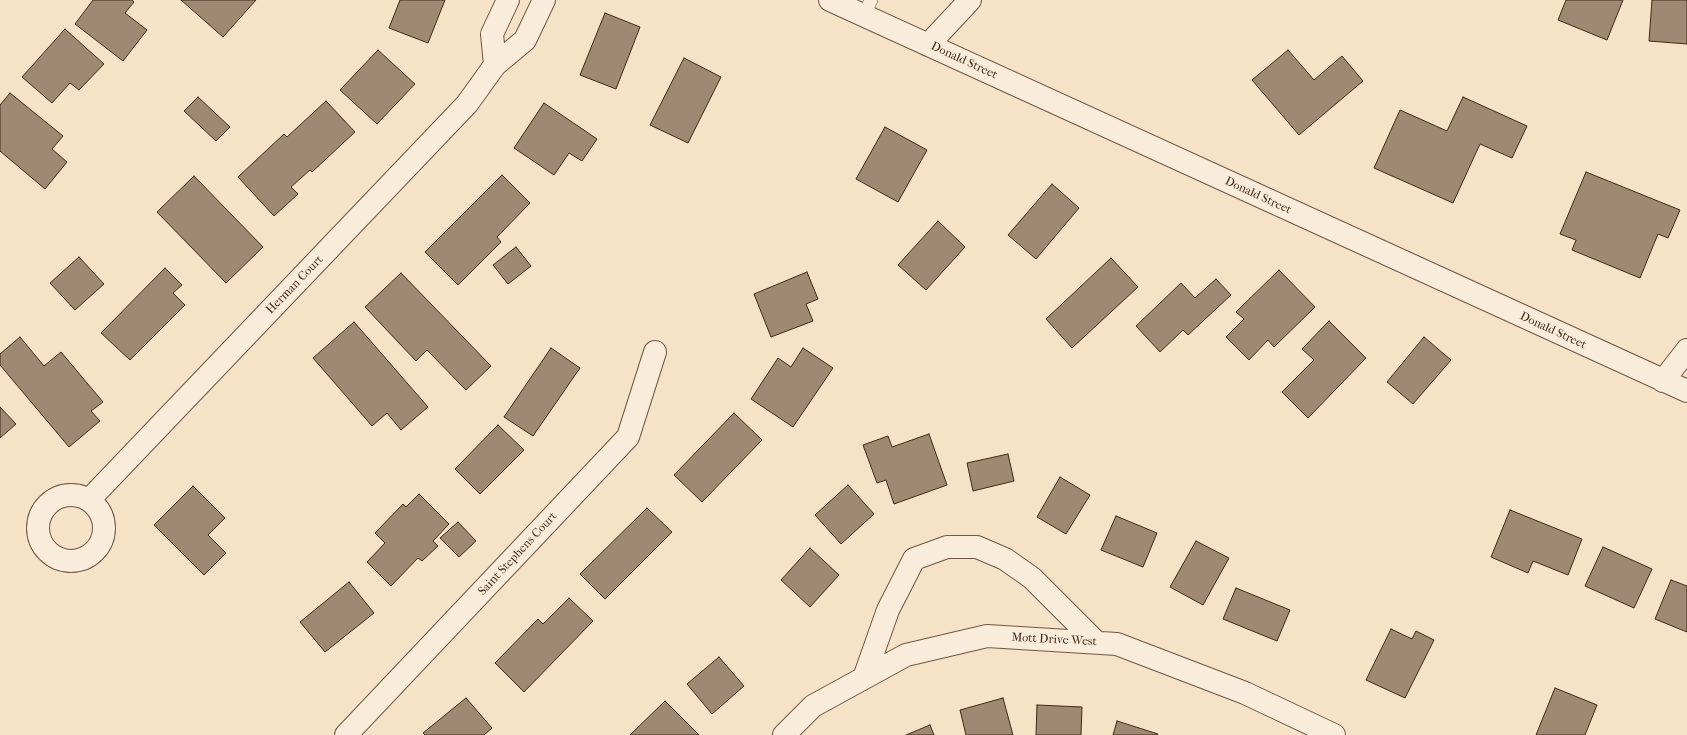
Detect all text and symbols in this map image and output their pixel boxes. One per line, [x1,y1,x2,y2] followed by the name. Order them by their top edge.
[928,39,1000,83] street label: Donald Street
[1222,174,1294,218] street label: Donald Street
[264,253,326,317] street label: Herman Court
[1517,309,1589,353] street label: Donald Street
[476,509,560,599] street label: Saint Stephens Court
[1011,631,1097,649] street label: Mott Drive West

